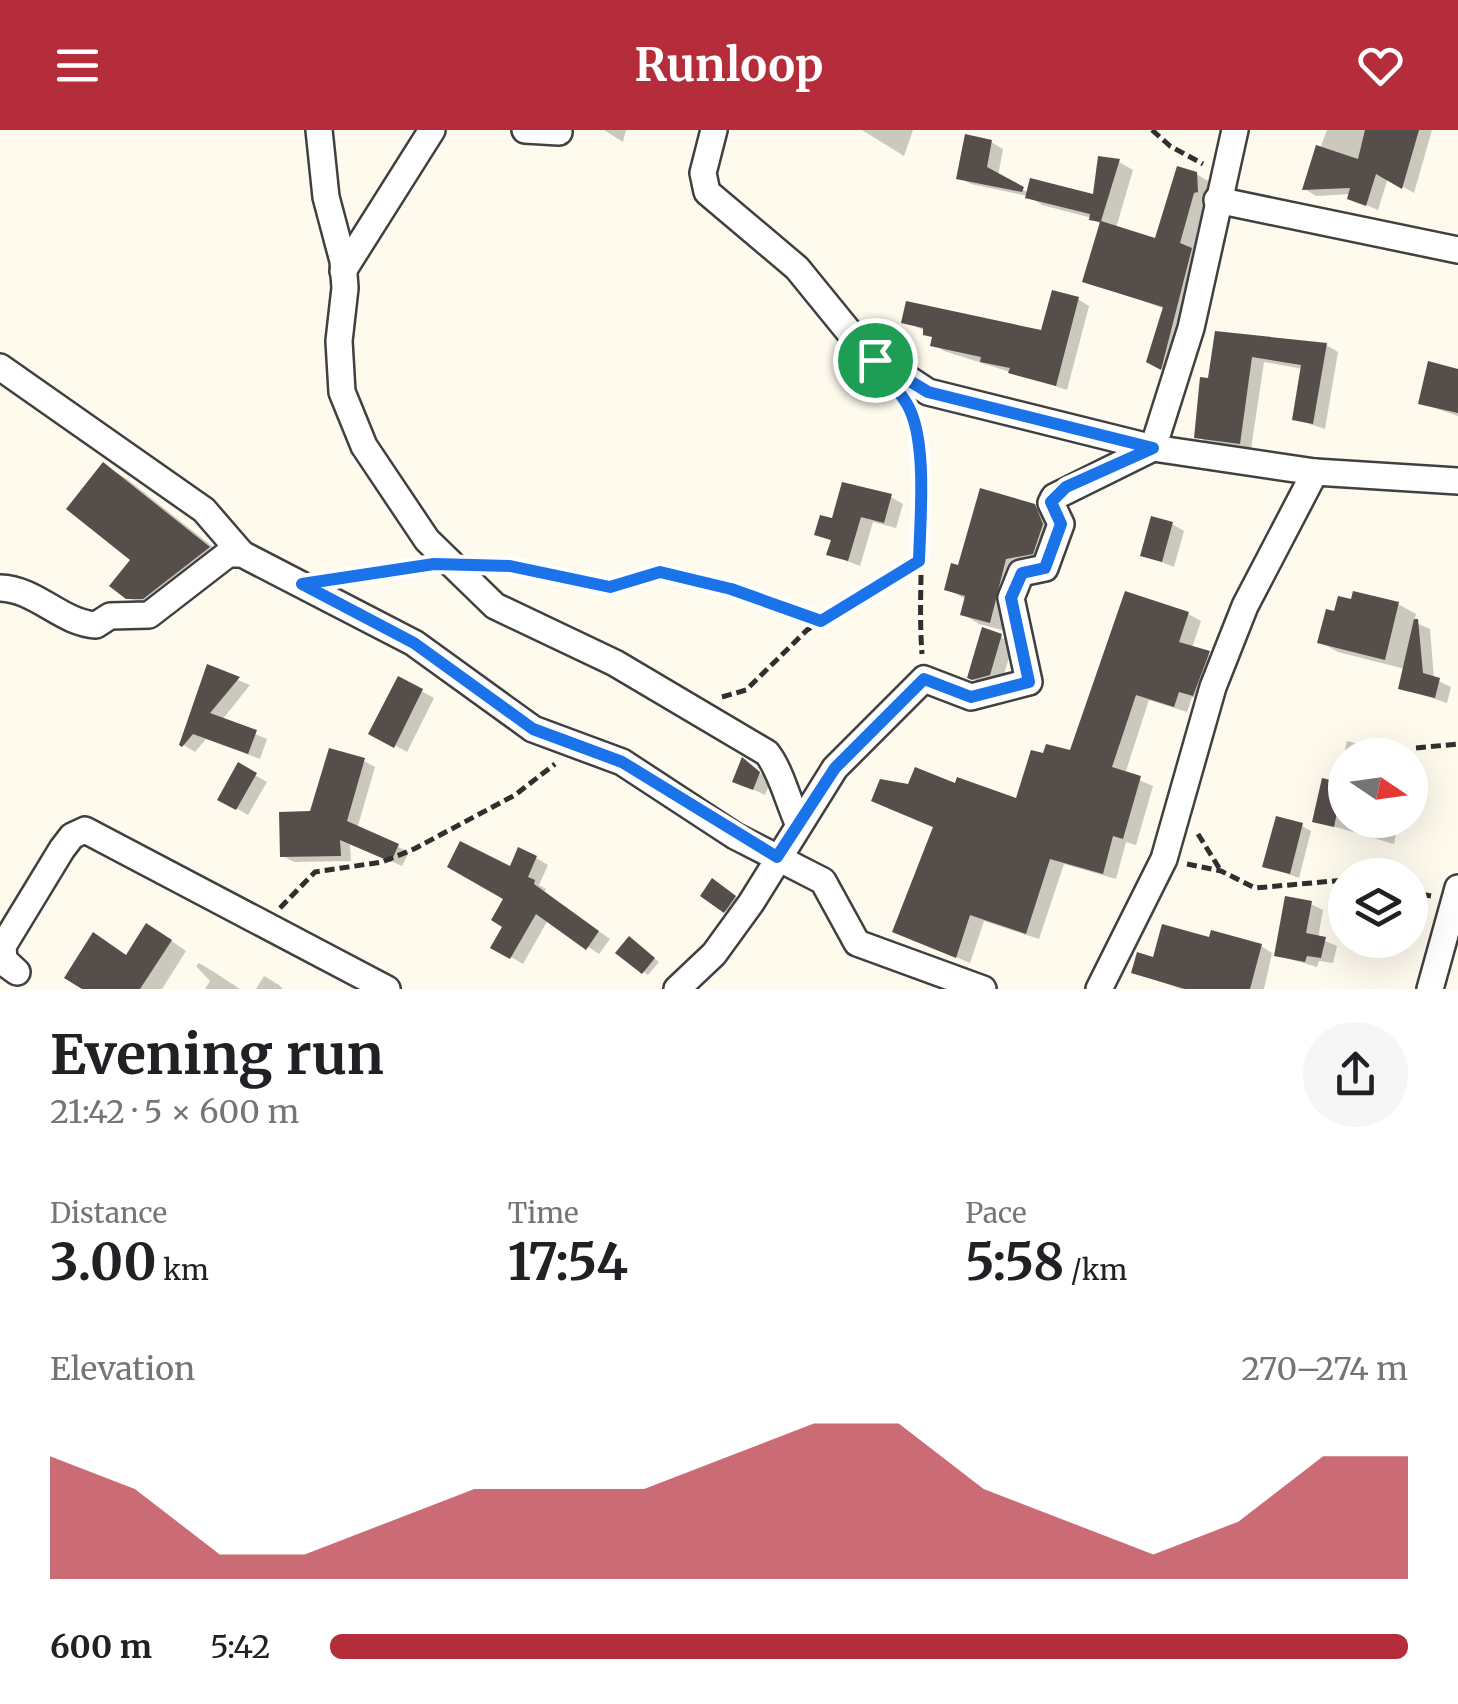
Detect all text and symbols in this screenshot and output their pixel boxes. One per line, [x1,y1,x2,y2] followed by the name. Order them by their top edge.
[635,37,823,93] text: Runloop
[50,38,105,93] icon: menu
[1353,38,1408,93] icon: heart
[833,318,918,403] pin
[848,333,903,388] icon: arrive
[1328,738,1428,838] north arrow
[1328,738,1428,958] map controls
[1328,858,1428,958] button: layers
[50,1020,384,1089] text: Evening run
[1303,1022,1408,1127] button: share
[50,1092,299,1132] text: 21:42 · 5 × 600 m
[50,1195,167,1231] text: Distance
[508,1195,579,1231] text: Time
[965,1195,1027,1231] text: Pace
[50,1231,157,1294] text: 3.00
[508,1231,628,1294] text: 17:54
[965,1231,1064,1294] text: 5:58
[157,1252,209,1288] text: km
[1064,1252,1127,1288] text: /km
[50,1349,195,1389] text: Elevation
[1241,1349,1408,1389] text: 270–274 m
[50,1627,152,1667] text: 600 m
[210,1627,270,1667] text: 5:42

